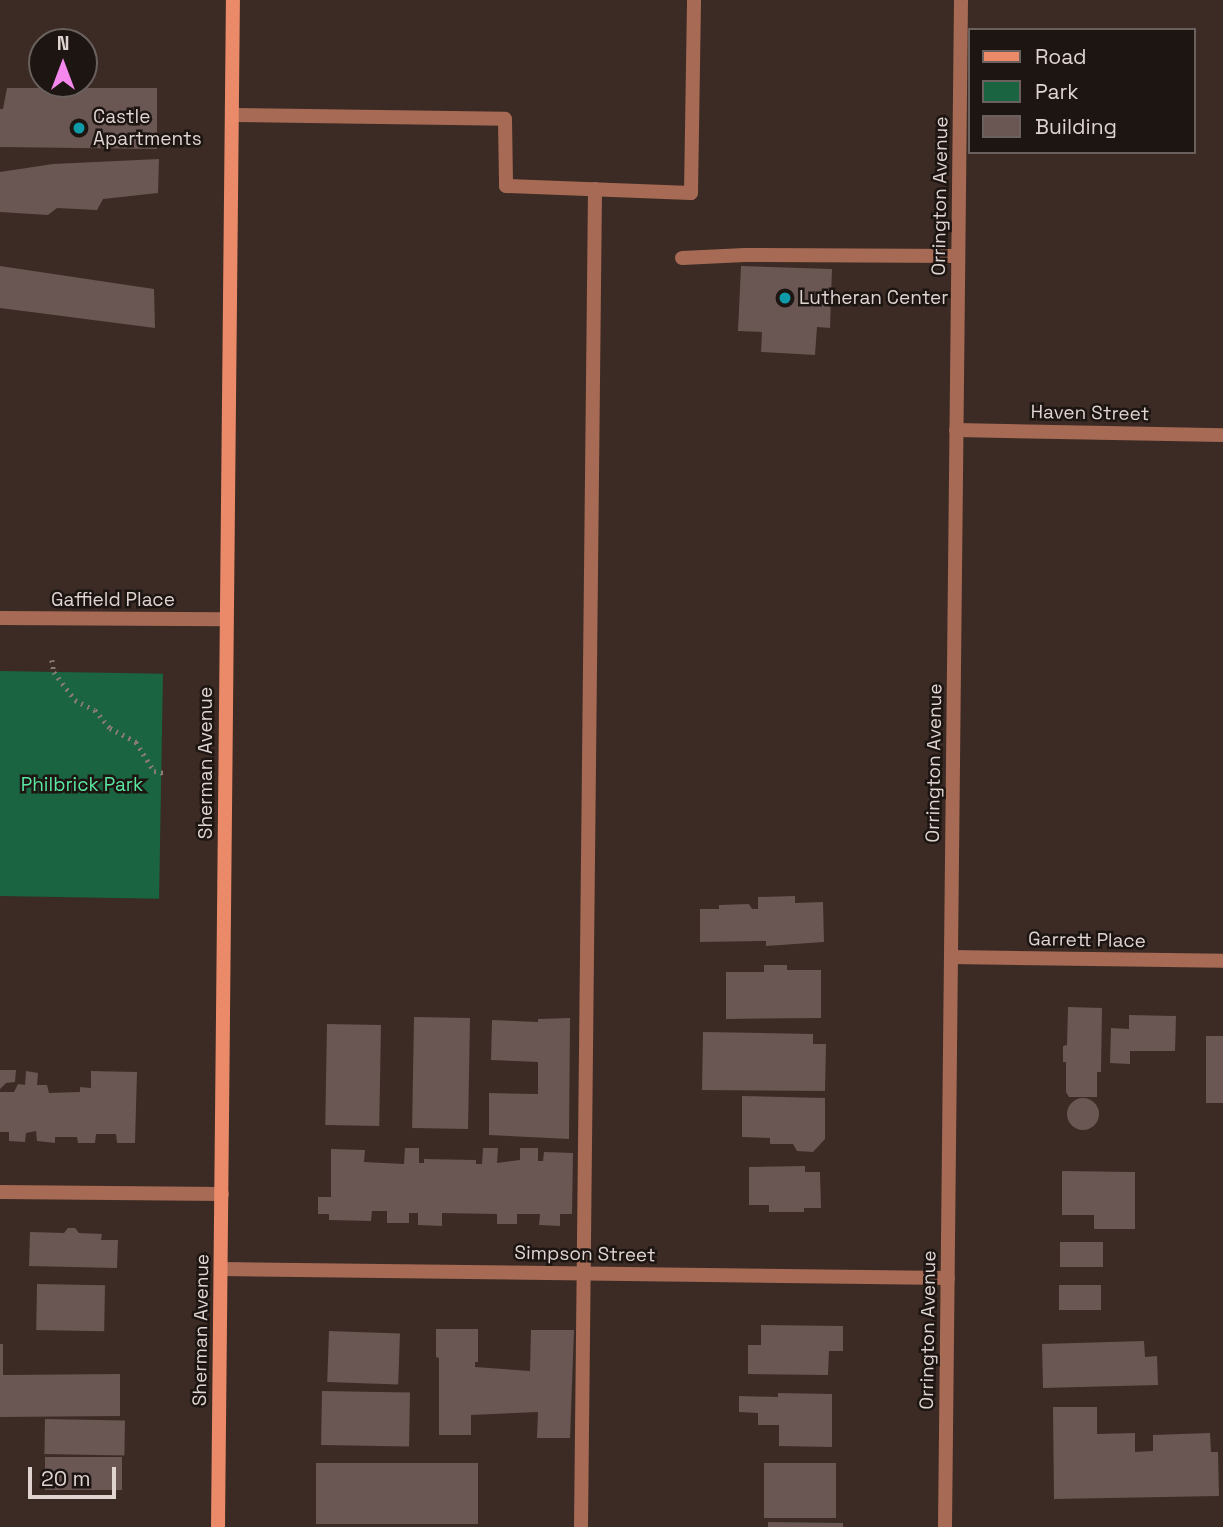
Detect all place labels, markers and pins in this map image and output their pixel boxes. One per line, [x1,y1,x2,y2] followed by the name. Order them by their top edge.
[93,106,202,150] place label: Castle Apartments
[71,120,87,136] marker: Castle Apartments
[799,287,948,309] place label: Lutheran Center
[777,290,793,306] marker: Lutheran Center

